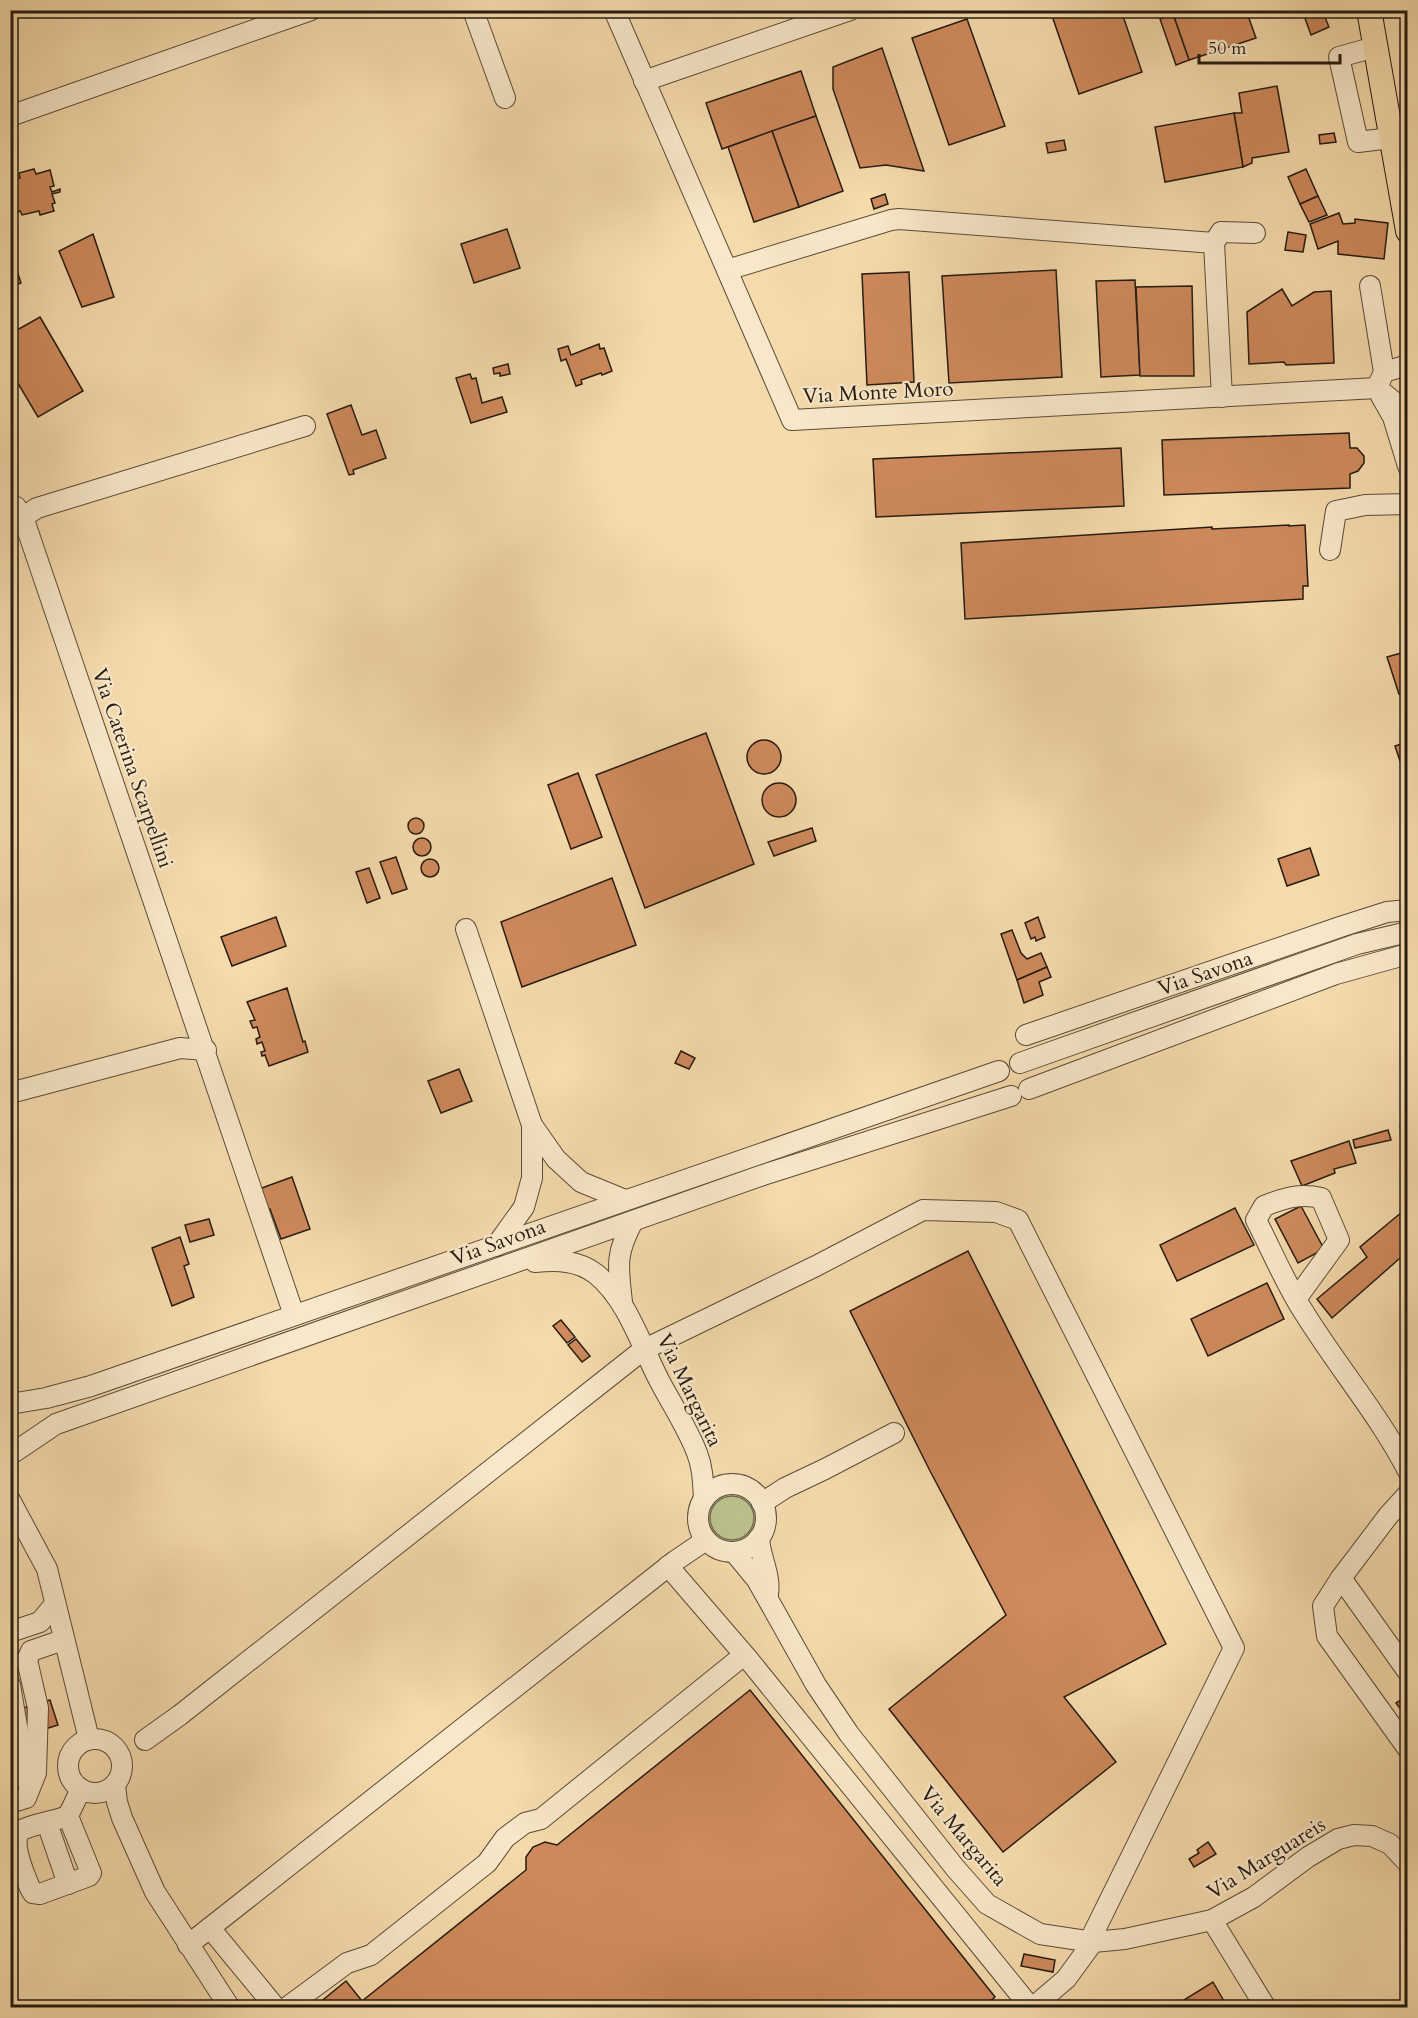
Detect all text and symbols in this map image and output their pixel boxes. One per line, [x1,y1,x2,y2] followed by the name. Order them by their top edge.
[1199,27,1340,65] scale bar
[1208,36,1247,61] text: 50 m
[802,374,954,411] street label: Via Monte Moro
[85,664,180,872] street label: Via Caterina Scarpellini
[1154,944,1257,1003] street label: Via Savona
[447,1212,549,1273] street label: Via Savona
[650,1329,729,1452] street label: Via Margarita
[913,1780,1014,1893] street label: Via Margarita
[1201,1810,1331,1907] street label: Via Marguareis

